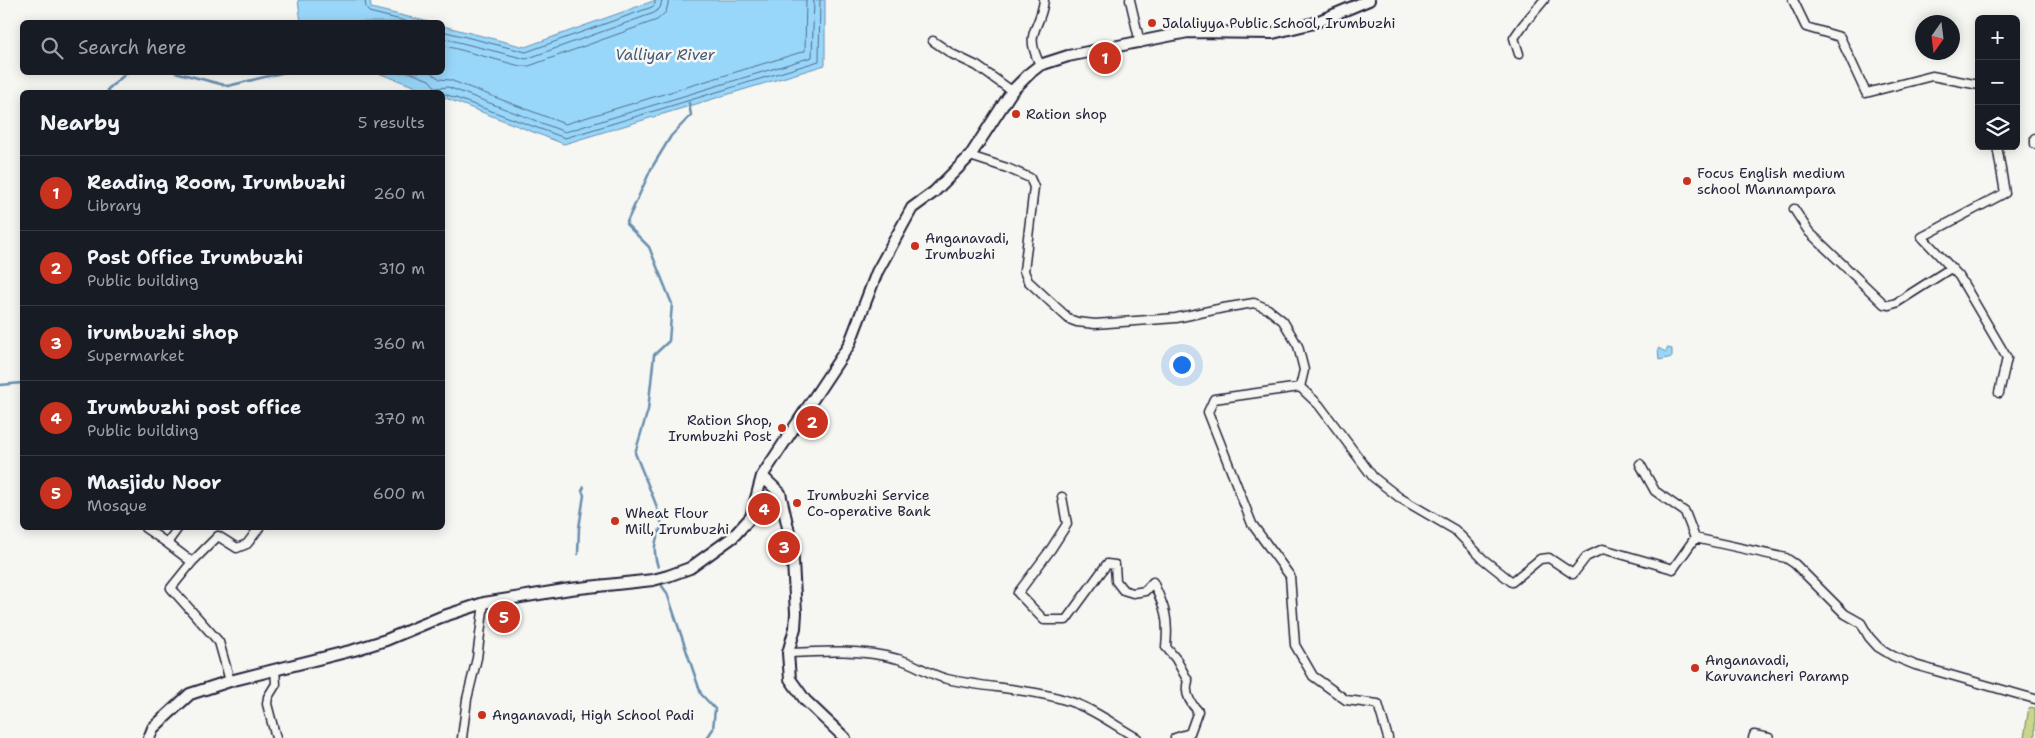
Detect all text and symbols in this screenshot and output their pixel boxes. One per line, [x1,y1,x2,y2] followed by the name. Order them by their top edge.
[1162,14,1395,32] place label: Jalaliyya Public School, Irumbuzhi
[1915,15,1960,60] north arrow
[1975,15,2020,150] map controls
[1975,15,2020,60] button: +
[1146,17,1158,29] marker: Jalaliyya Public School, Irumbuzhi
[20,20,445,75] search box
[38,34,66,62] icon: search
[78,35,187,60] text: Search here
[1089,39,1121,77] pin: 1
[615,45,716,65] water label: Valliyar River
[1975,60,2020,105] button: −
[1026,105,1107,123] place label: Ration shop
[1975,105,2020,150] button: layers
[1010,108,1022,120] marker: Ration shop
[40,109,120,137] text: Nearby
[358,112,425,133] text: 5 results
[1697,164,1845,198] place label: Focus English medium school Mannampara
[87,170,346,195] text: Reading Room, Irumbuzhi
[1681,175,1693,187] marker: Focus English medium school Mannampara
[52,183,60,204] text: 1
[373,183,425,204] text: 260 m
[87,195,142,216] text: Library
[925,229,1009,263] place label: Anganavadi, Irumbuzhi
[909,240,921,252] marker: Anganavadi, Irumbuzhi
[87,245,303,270] text: Post Office Irumbuzhi
[50,258,62,279] text: 2
[378,258,425,279] text: 310 m
[87,270,199,291] text: Public building
[87,320,239,345] text: irumbuzhi shop
[50,333,62,354] text: 3
[373,333,425,354] text: 360 m
[87,345,184,366] text: Supermarket
[1169,352,1195,378] your location
[87,395,301,420] text: Irumbuzhi post office
[796,403,828,441] pin: 2
[50,408,62,429] text: 4
[374,408,425,429] text: 370 m
[668,411,772,445] place label: Ration Shop, Irumbuzhi Post
[87,420,199,441] text: Public building
[776,422,788,434] marker: Ration Shop, Irumbuzhi Post
[87,470,222,495] text: Masjidu Noor
[51,483,61,504] text: 5
[373,483,425,504] text: 600 m
[807,486,931,520] place label: Irumbuzhi Service Co-operative Bank
[748,490,780,528] pin: 4
[87,495,147,516] text: Mosque
[791,497,803,509] marker: Irumbuzhi Service Co-operative Bank
[625,504,729,538] place label: Wheat Flour Mill, Irumbuzhi
[609,515,621,527] marker: Wheat Flour Mill, Irumbuzhi
[768,528,800,566] pin: 3
[488,598,520,636] pin: 5
[1705,651,1849,685] place label: Anganavadi, Karuvancheri Paramp
[1689,662,1701,674] marker: Anganavadi, Karuvancheri Paramp
[492,706,694,724] place label: Anganavadi, High School Padi
[476,709,488,721] marker: Anganavadi, High School Padi

